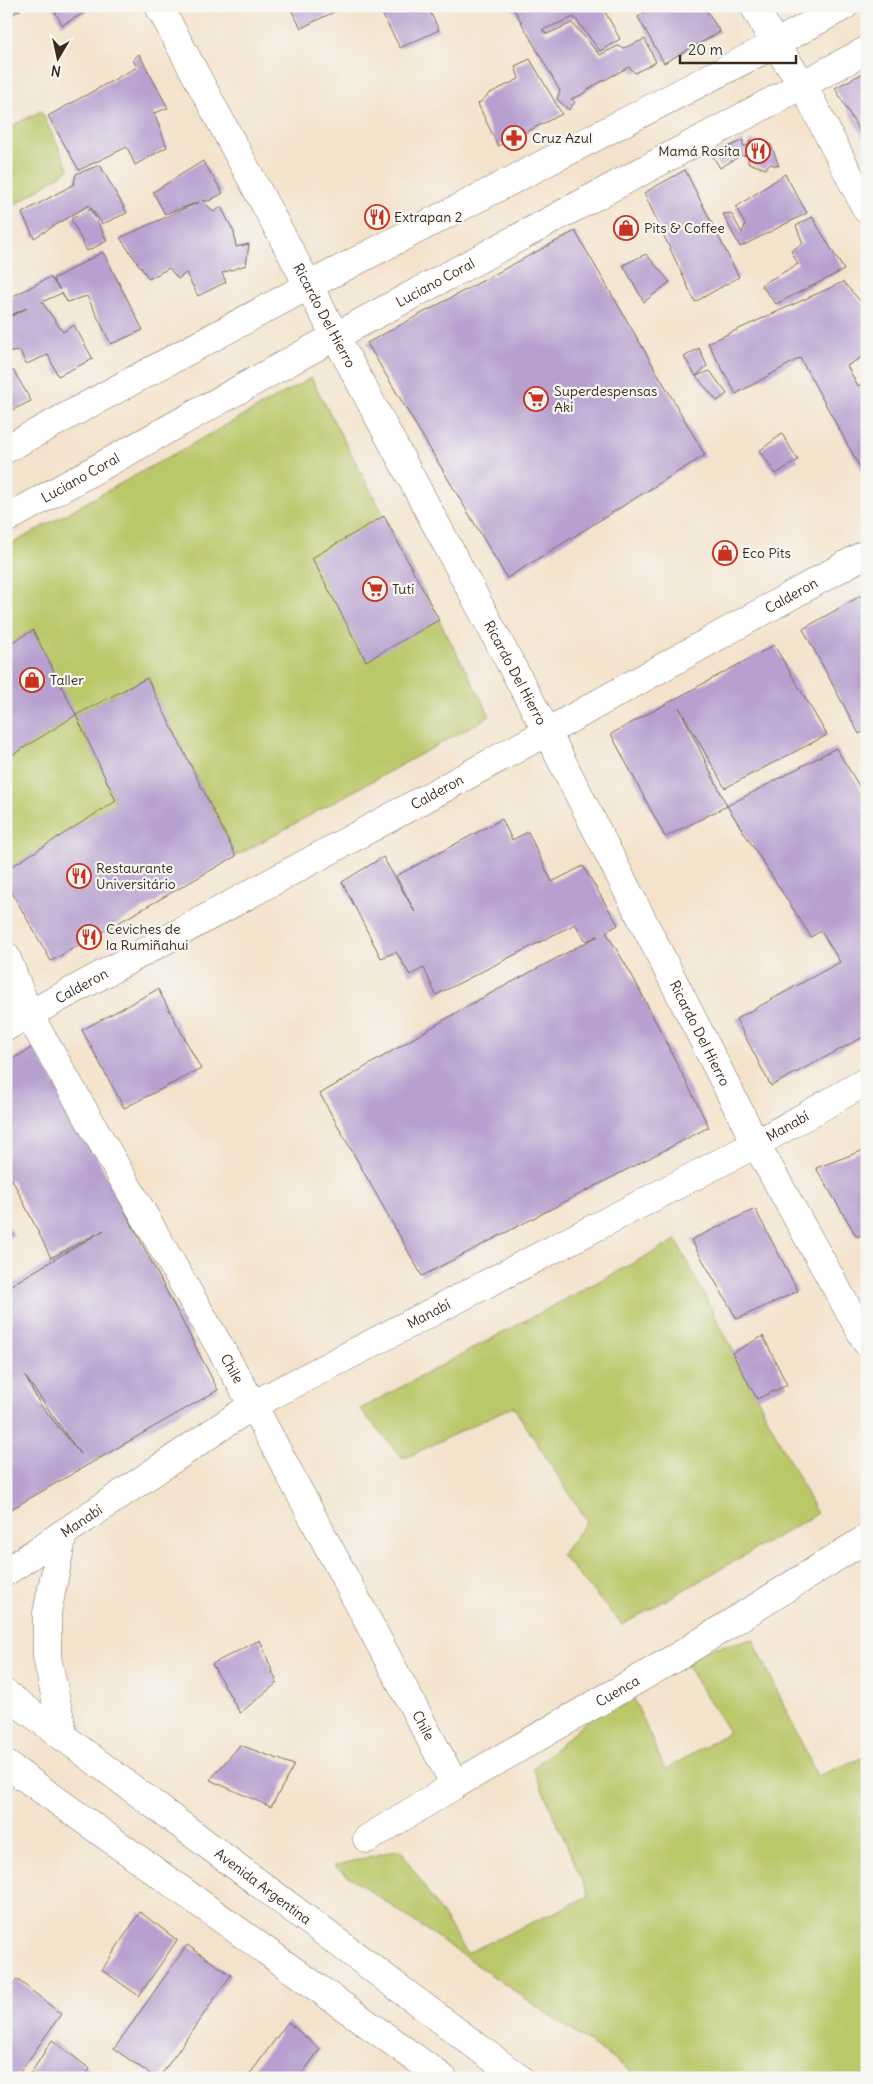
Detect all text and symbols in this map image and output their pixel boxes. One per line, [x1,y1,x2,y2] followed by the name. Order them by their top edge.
[32,32,82,82] north arrow
[680,32,797,64] scale bar
[688,40,723,59] text: 20 m
[50,61,62,80] text: N
[501,125,527,151] pharmacy icon: Cruz Azul
[532,129,592,147] place label: Cruz Azul
[745,138,771,164] restaurant icon: Mamá Rosita
[658,142,740,160] place label: Mamá Rosita
[364,204,390,230] restaurant icon: Extrapan 2
[394,208,463,226] place label: Extrapan 2
[613,215,639,241] shop icon: Pits & Coffee
[644,219,725,237] place label: Pits & Coffee
[393,254,478,311] street label: Luciano Coral
[289,260,360,371] street label: Ricardo Del Hierro
[554,382,658,416] place label: Superdespensas Aki
[523,386,549,412] supermarket icon: Superdespensas Aki
[38,449,123,507] street label: Luciano Coral
[712,540,738,566] shop icon: Eco Pits
[742,544,791,562] place label: Eco Pits
[762,574,821,617] street label: Calderon
[362,576,388,602] supermarket icon: Tuti
[392,580,414,598] place label: Tuti
[480,617,551,728] street label: Ricardo Del Hierro
[19,667,45,693] shop icon: Taller
[50,671,84,689] place label: Taller
[408,770,467,814] street label: Calderon
[96,859,176,893] place label: Restaurante Universitário
[66,863,92,889] restaurant icon: Restaurante Universitário
[106,920,188,954] place label: Ceviches de la Rumiñahui
[76,924,102,950] restaurant icon: Ceviches de la Rumiñahui
[52,964,111,1008] street label: Calderon
[666,977,734,1089] street label: Ricardo Del Hierro
[763,1107,812,1145] street label: Manabí
[404,1295,453,1333] street label: Manabí
[216,1351,248,1386] street label: Chile
[57,1501,106,1541] street label: Manabí
[592,1671,643,1711] street label: Cuenca
[408,1707,439,1743] street label: Chile
[211,1844,315,1928] street label: Avenida Argentina

